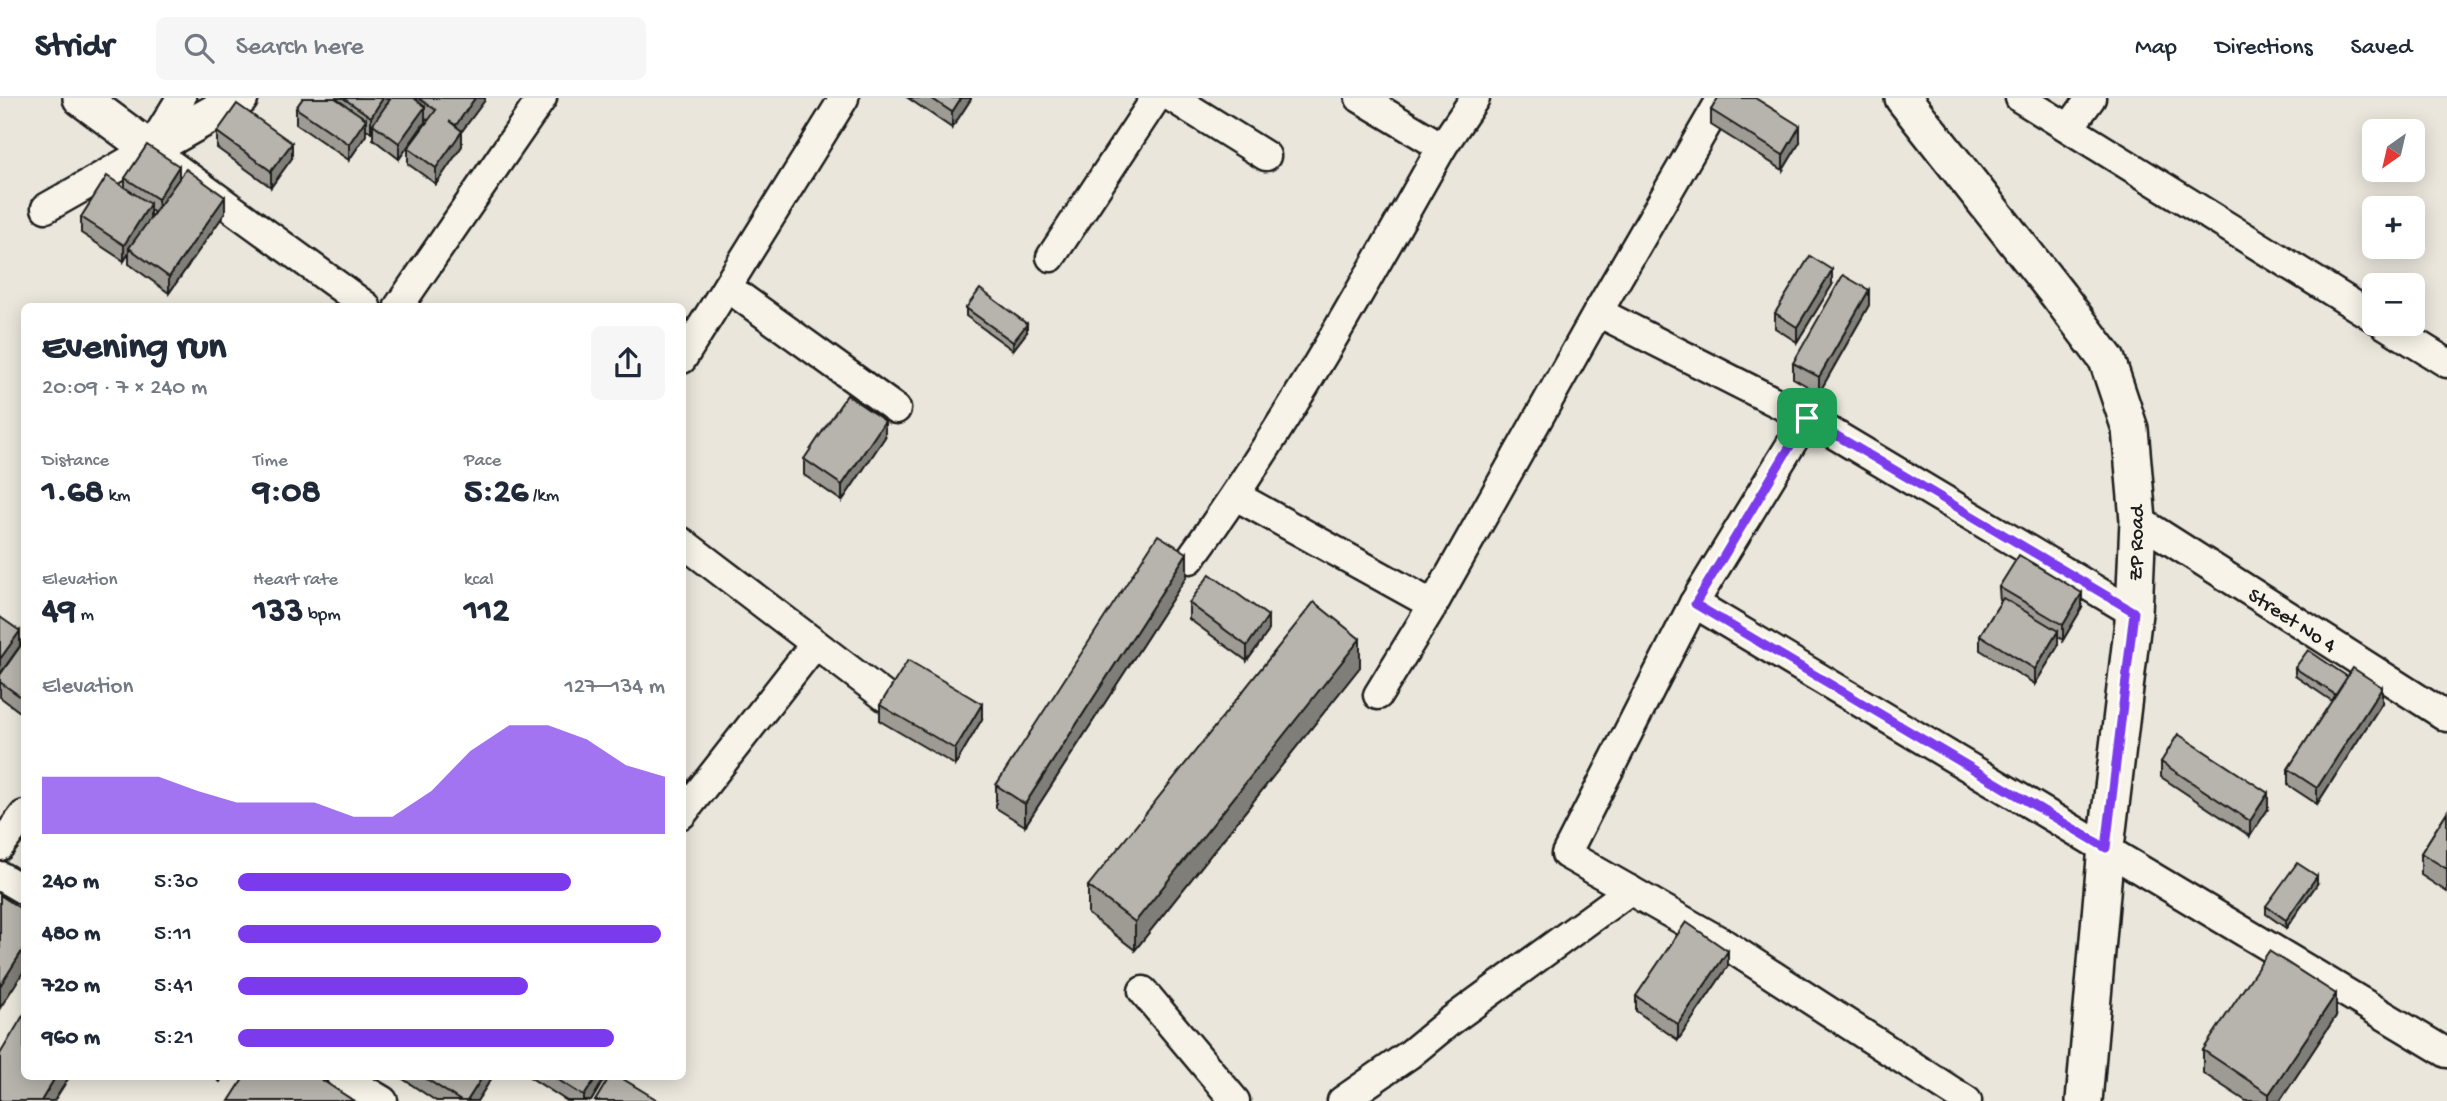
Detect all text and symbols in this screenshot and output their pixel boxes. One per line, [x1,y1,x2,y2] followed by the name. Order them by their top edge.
[156,17,646,80] search box
[35,29,114,67] text: Stridr
[180,29,218,67] icon: search
[236,33,364,64] text: Search here
[2135,34,2177,63] text: Map
[2215,34,2313,63] text: Directions
[2351,34,2412,63] text: Saved
[2362,119,2426,182] north arrow
[2362,119,2425,336] map controls
[2362,196,2425,259] button: +
[2362,273,2425,336] button: −
[591,326,665,400] button: share
[42,327,226,371] text: Evening run
[42,375,207,402] text: 20:09 · 7 × 240 m
[1777,388,1837,448] pin
[1788,399,1826,437] icon: arrive
[42,450,109,473] text: Distance
[253,450,288,473] text: Time
[464,450,501,473] text: Pace
[42,473,104,514] text: 1.68
[253,473,321,514] text: 9:08
[464,473,528,514] text: 5:26
[104,485,131,508] text: km
[528,485,559,508] text: /km
[2125,503,2152,581] street label: ZP Road
[42,569,118,592] text: Elevation
[253,569,338,592] text: Heart rate
[464,569,494,592] text: kcal
[2242,584,2340,660] street label: Street No 4
[42,592,76,633] text: 49
[253,592,303,633] text: 133
[464,592,509,633] text: 112
[76,604,94,627] text: m
[303,604,341,627] text: bpm
[42,674,133,701] text: Elevation
[564,674,665,701] text: 127–134 m
[42,869,99,896] text: 240 m
[154,869,198,896] text: 5:30
[42,921,100,948] text: 480 m
[154,921,192,948] text: 5:11
[42,973,100,1000] text: 720 m
[154,973,194,1000] text: 5:41
[42,1025,100,1052] text: 960 m
[154,1025,194,1052] text: 5:21

